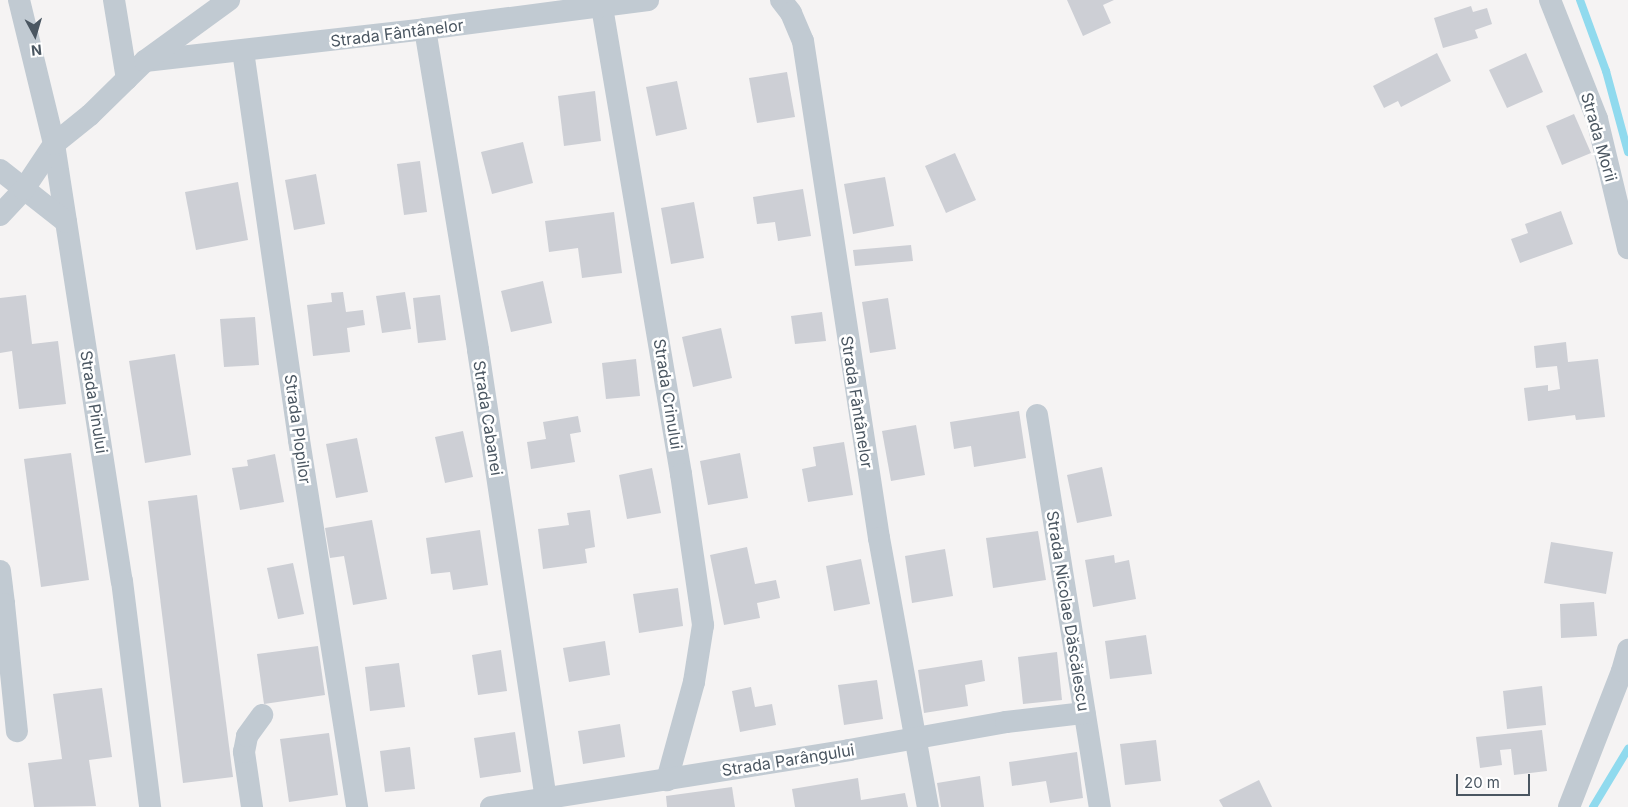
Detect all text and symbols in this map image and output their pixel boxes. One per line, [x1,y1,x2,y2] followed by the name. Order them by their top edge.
[10,10,60,60] north arrow
[329,15,465,51] street label: Strada Fântânelor
[30,41,43,59] text: N
[1577,90,1621,184] street label: Strada Morii
[837,334,877,470] street label: Strada Fântânelor
[650,337,686,451] street label: Strada Crinului
[76,349,112,455] street label: Strada Pinului
[469,359,507,477] street label: Strada Cabanei
[281,373,315,485] street label: Strada Plopilor
[1043,509,1093,713] street label: Strada Nicolae Dăscălescu
[720,740,856,780] street label: Strada Parângului
[1458,764,1532,796] scale bar
[1464,773,1500,792] text: 20 m

